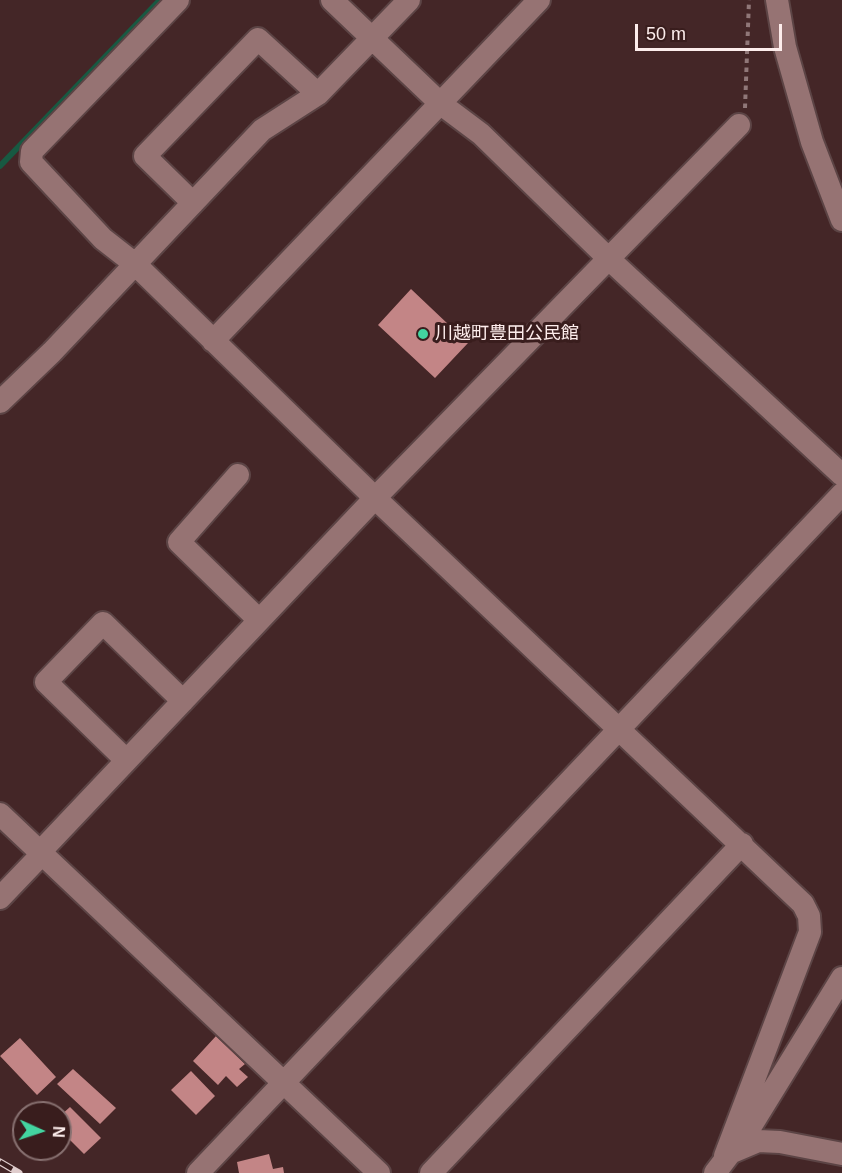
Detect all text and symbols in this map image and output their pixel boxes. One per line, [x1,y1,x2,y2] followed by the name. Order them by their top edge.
[638,12,785,50] scale bar
[646,24,686,44] text: 50 m
[435,323,579,345] place label: 川越町豊田公民館
[416,327,430,341] marker: 川越町豊田公民館
[12,1101,72,1161] north arrow
[50,1126,67,1138] text: N

